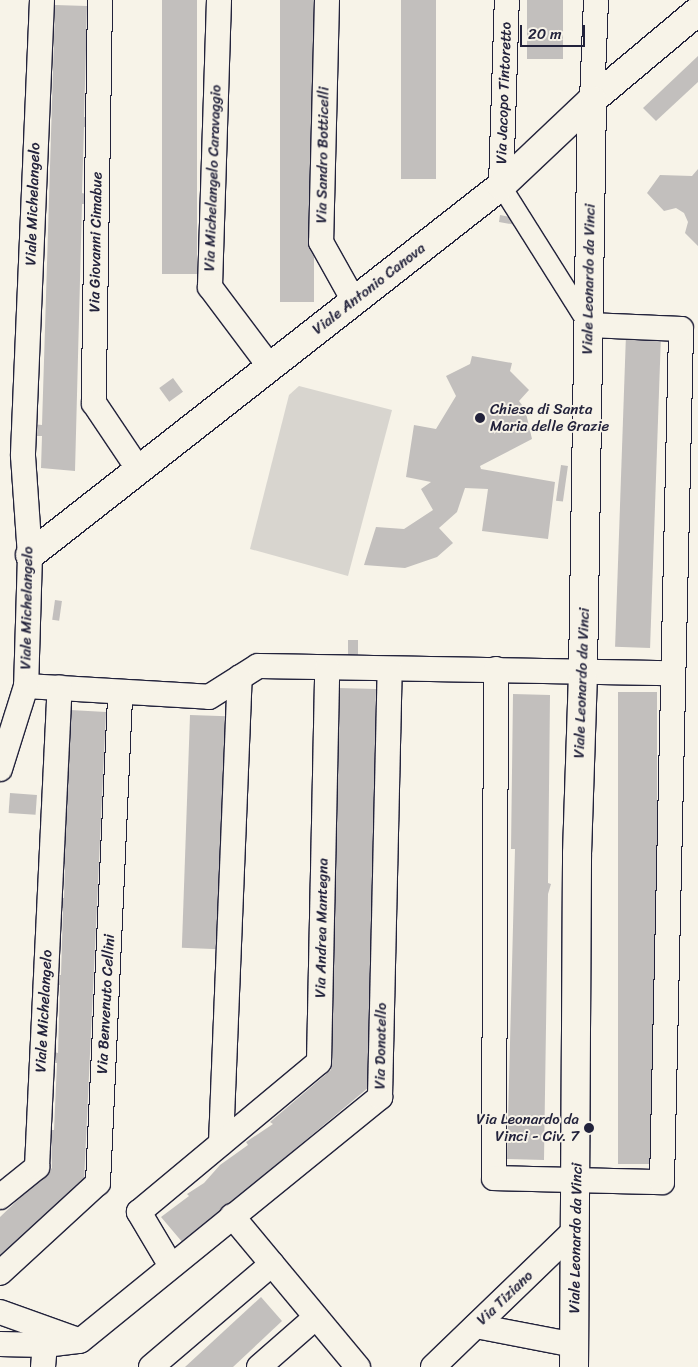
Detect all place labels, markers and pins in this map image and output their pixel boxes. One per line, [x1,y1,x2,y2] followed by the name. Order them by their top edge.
[490,400,609,435] place label: Chiesa di Santa Maria delle Grazie
[474,412,486,424] marker: Chiesa di Santa Maria delle Grazie
[476,1110,579,1145] place label: Via Leonardo da Vinci - Civ. 7
[583,1122,595,1134] marker: Via Leonardo da Vinci - Civ. 7

